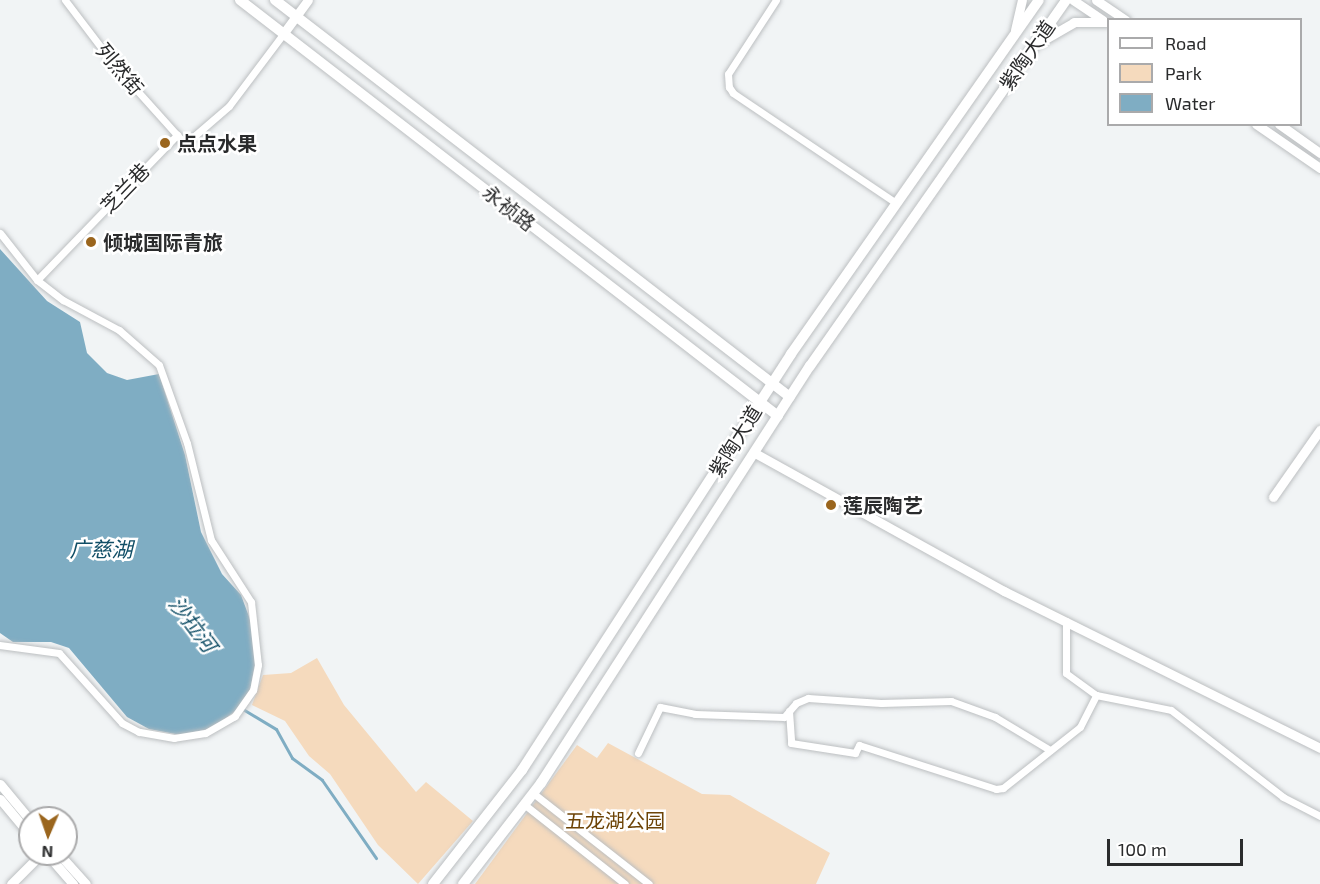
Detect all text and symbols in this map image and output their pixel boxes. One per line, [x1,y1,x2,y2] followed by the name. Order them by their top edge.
[994,15,1060,95] street label: 紫陶大道
[1107,18,1302,126] legend
[1165,32,1206,54] text: Road
[92,38,148,100] street label: 列然街
[1165,62,1202,84] text: Park
[1165,92,1215,114] text: Water
[177,131,257,155] place label: 点点水果
[158,136,172,150] marker: 点点水果
[96,158,154,218] street label: 芝兰巷
[478,180,540,236] street label: 永祯路
[103,230,223,254] place label: 倾城国际青旅
[84,235,98,249] marker: 倾城国际青旅
[704,401,766,481] street label: 紫陶大道
[843,493,923,517] place label: 莲辰陶艺
[824,498,838,512] marker: 莲辰陶艺
[70,536,132,562] water label: 广慈湖
[164,591,222,657] water label: 沙拉河
[18,806,78,866] north arrow
[565,808,665,832] park label: 五龙湖公园
[1110,827,1246,865] scale bar
[1118,838,1167,860] text: 100 m
[41,843,54,862] text: N

